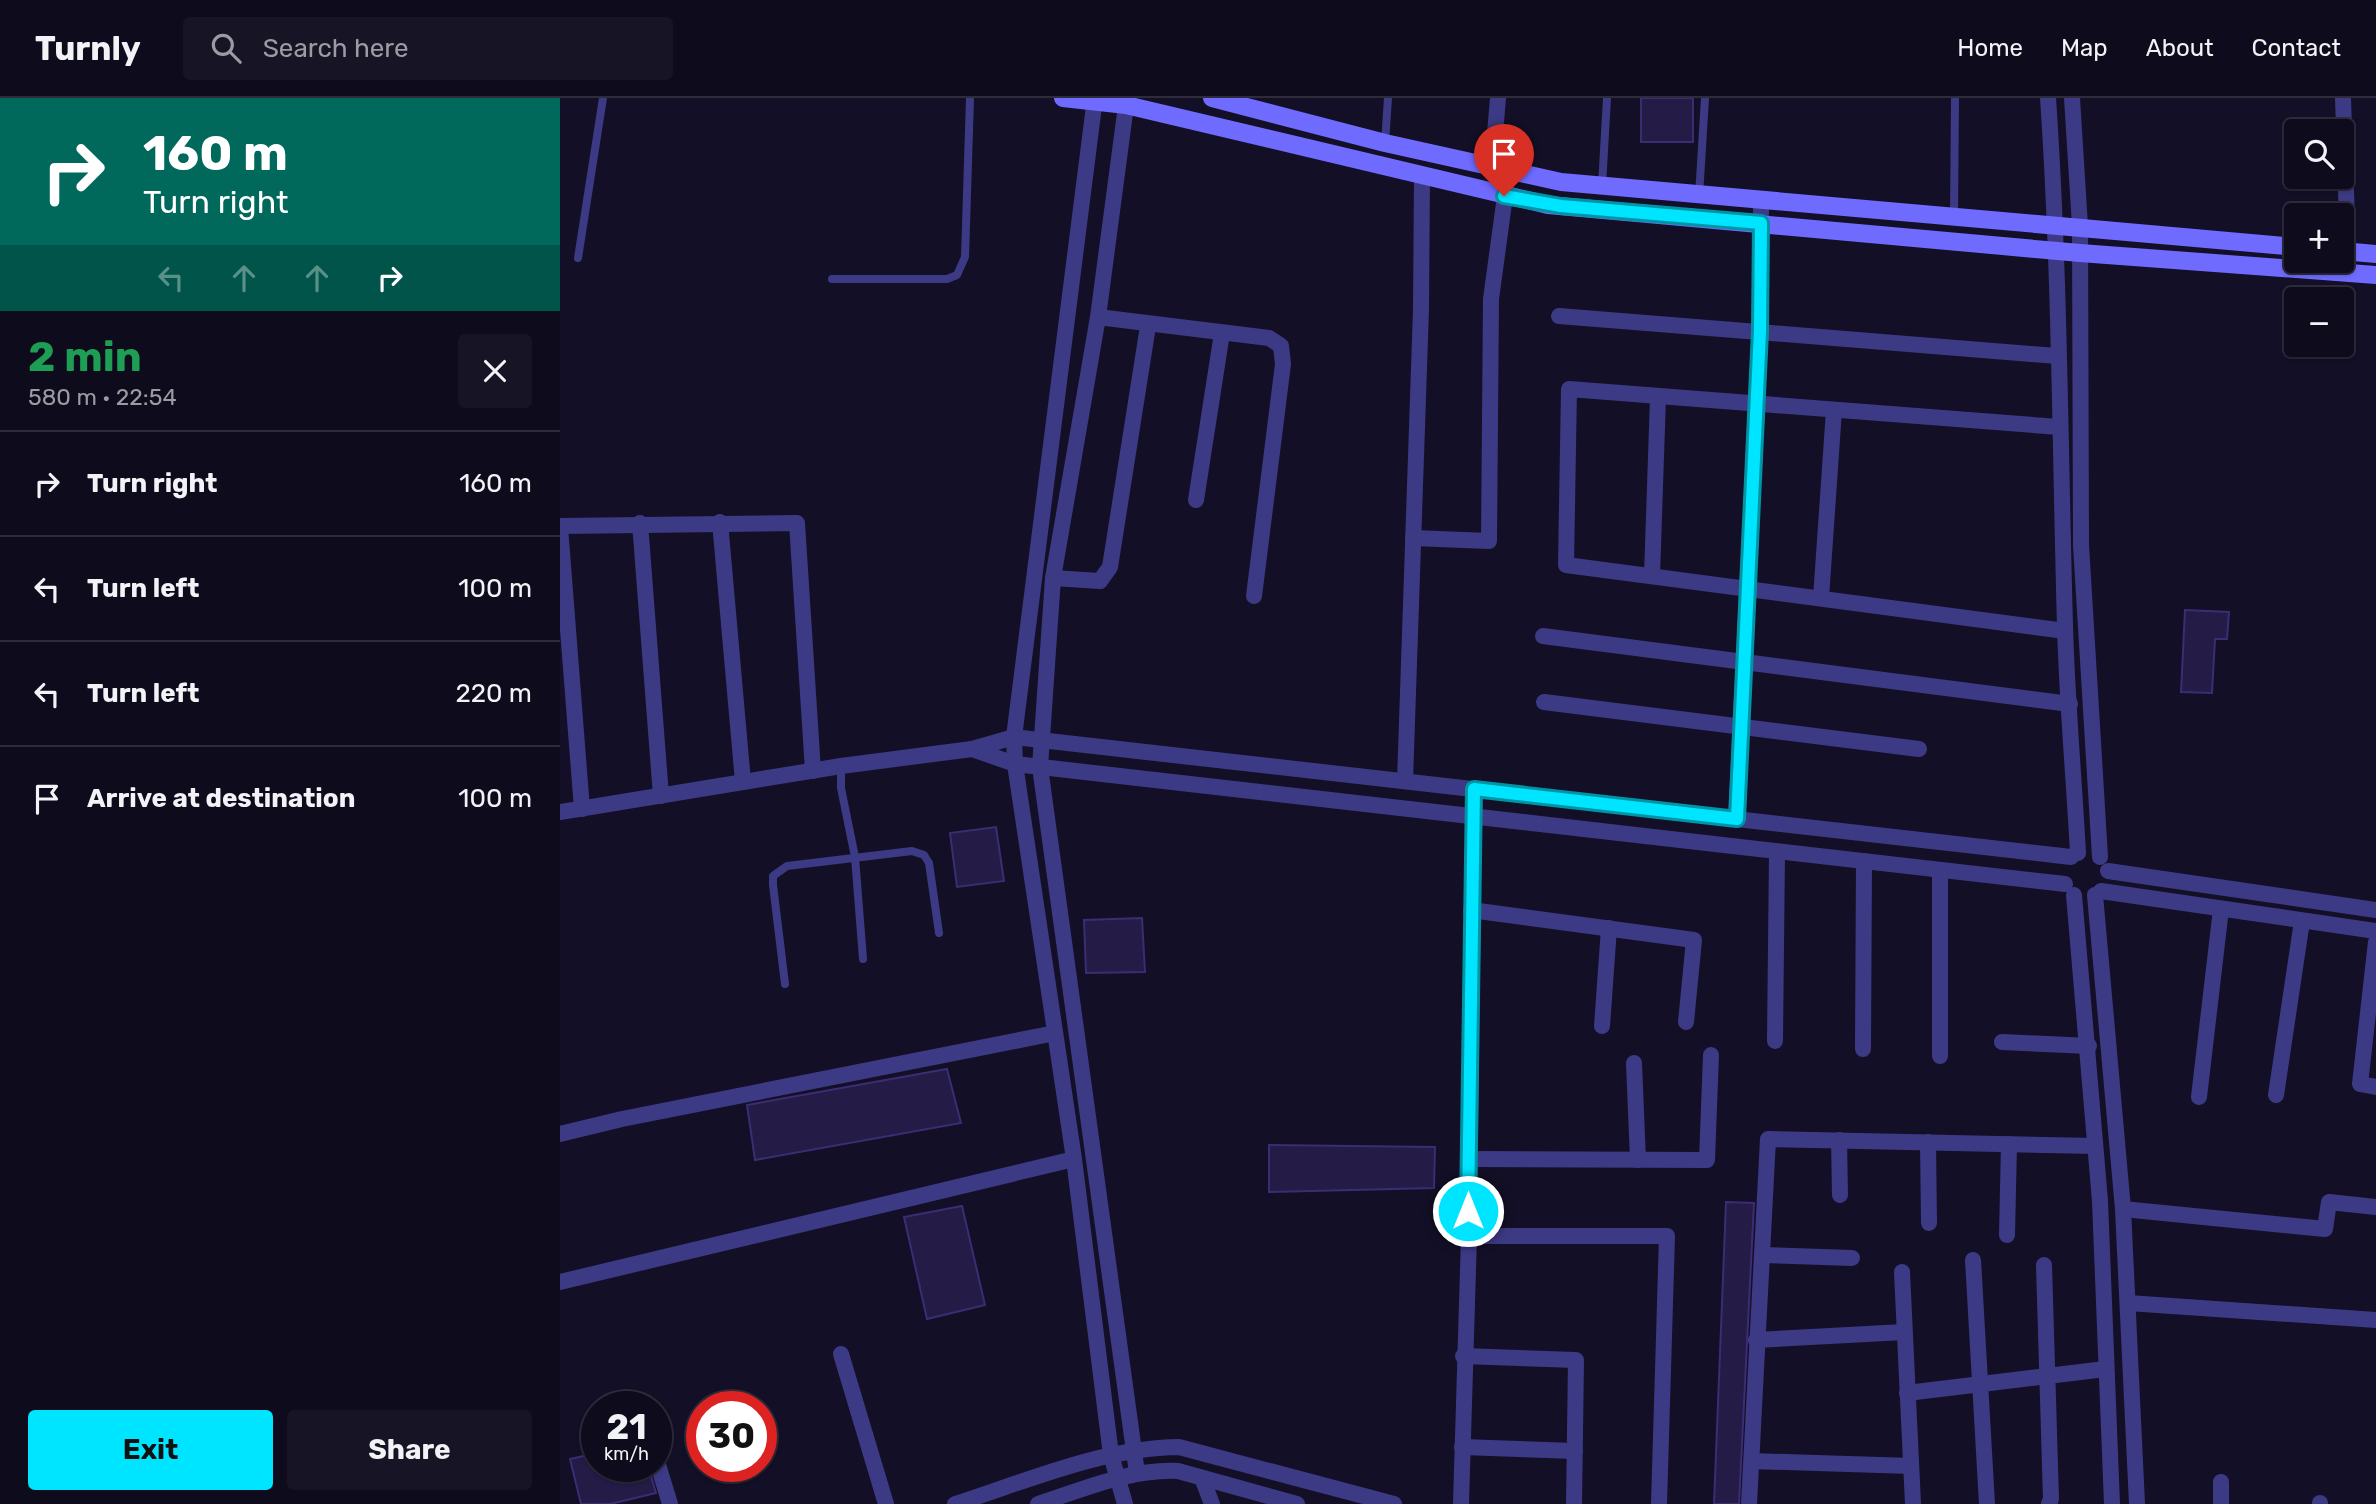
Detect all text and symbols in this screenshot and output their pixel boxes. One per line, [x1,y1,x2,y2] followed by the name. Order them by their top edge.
[183,17,673,80] search box
[35,29,141,68] text: Turnly
[207,29,245,67] icon: search
[263,33,409,64] text: Search here
[1957,34,2023,62] text: Home
[2061,34,2108,62] text: Map
[2146,34,2214,62] text: About
[2252,34,2341,62] text: Contact
[2284,119,2354,357] map controls
[2284,119,2354,189] button: search
[143,124,288,182] text: 160 m
[1474,124,1534,196] pin
[28,126,119,217] icon: right
[1485,135,1523,173] icon: arrive
[143,183,288,221] text: Turn right
[2284,203,2354,273] button: +
[152,259,190,297] icon: left
[225,259,263,297] icon: ahead
[298,259,336,297] icon: ahead
[371,259,409,297] icon: right
[2284,287,2354,357] button: −
[28,332,142,382] text: 2 min
[458,334,532,408] button: close
[28,383,177,411] text: 580 m · 22:54
[28,465,66,503] icon: right
[87,468,217,499] text: Turn right
[459,468,532,499] text: 160 m
[28,570,66,608] icon: left
[87,573,199,604] text: Turn left
[458,573,532,604] text: 100 m
[28,675,66,713] icon: left
[87,678,199,709] text: Turn left
[455,678,532,709] text: 220 m
[28,780,66,818] icon: arrive
[87,783,355,814] text: Arrive at destination
[458,783,532,814] text: 100 m
[1431,1174,1505,1248] position arrow
[686,1391,777,1482] speed limit sign: 30
[606,1406,647,1448] text: 21
[28,1410,273,1490] button: Exit
[287,1410,532,1490] button: Share
[604,1443,649,1465] text: km/h

